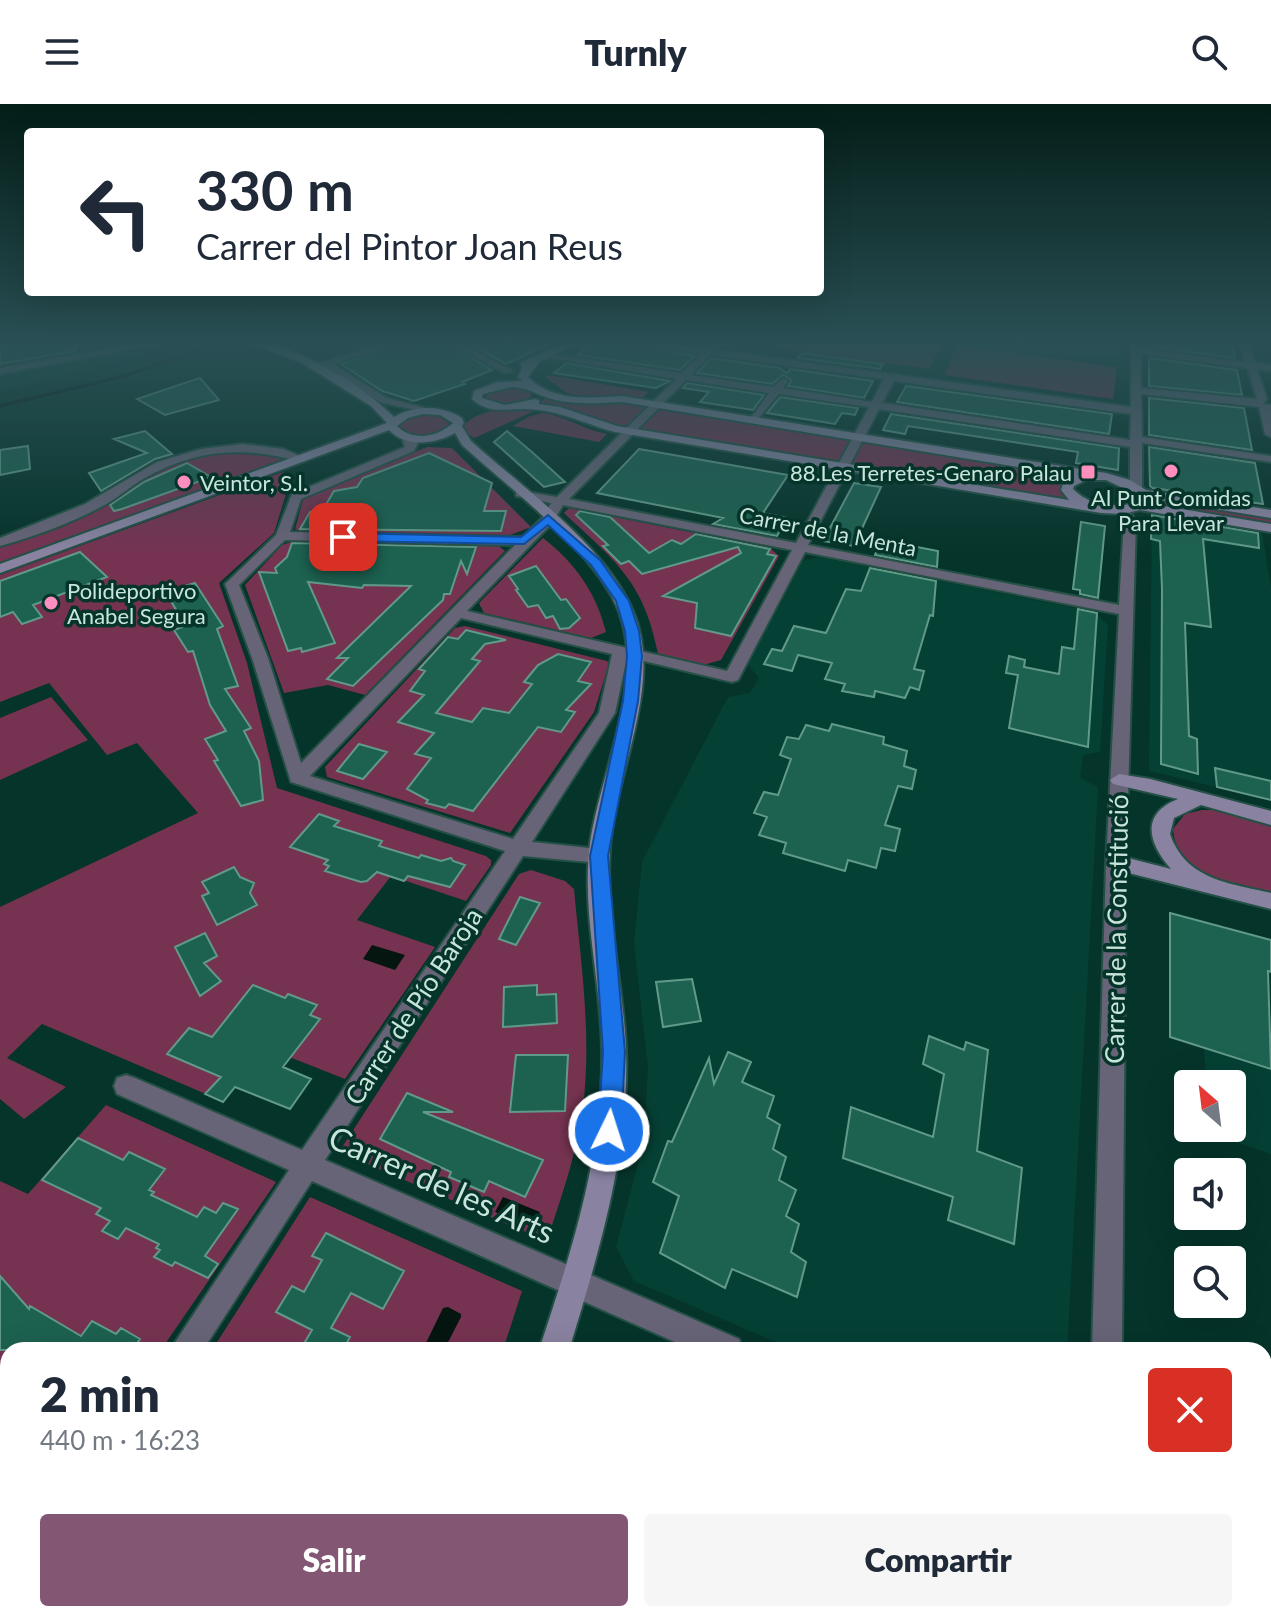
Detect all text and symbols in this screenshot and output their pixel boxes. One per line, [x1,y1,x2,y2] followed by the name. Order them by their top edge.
[40,30,84,74] icon: menu
[584,30,687,74] text: Turnly
[1187,30,1231,74] icon: search
[196,156,354,223] text: 330 m
[64,160,168,264] icon: left
[196,224,623,268] text: Carrer del Pintor Joan Reus
[790,459,1072,486] place label: 88.Les Terretes-Genaro Palau
[1162,462,1180,480] marker: Al Punt Comidas Para Llevar
[1079,463,1097,481] marker: 88.Les Terretes-Genaro Palau
[200,469,308,496] place label: Veintor, S.l.
[175,473,193,491] marker: Veintor, S.l.
[1091,484,1251,536] place label: Al Punt Comidas Para Llevar
[737,501,919,561] street label: Carrer de la Menta
[309,503,377,571] pin
[321,515,365,559] icon: arrive
[67,577,206,629] place label: Polideportivo Anabel Segura
[42,594,60,612] marker: Polideportivo Anabel Segura
[1098,794,1134,1064] street label: Carrer de la Constitució
[337,901,489,1111] street label: Carrer de Pío Baroja
[1174,1070,1246,1142] north arrow
[1174,1070,1246,1318] map controls
[567,1089,651,1173] position arrow
[323,1117,561,1251] street label: Carrer de les Arts
[1174,1158,1246,1230] button: sound
[1174,1246,1246,1318] button: search
[40,1365,160,1422] text: 2 min
[1148,1368,1232,1452] button: close
[40,1424,200,1456] text: 440 m · 16:23
[40,1514,628,1606] button: Salir
[644,1514,1232,1606] button: Compartir

